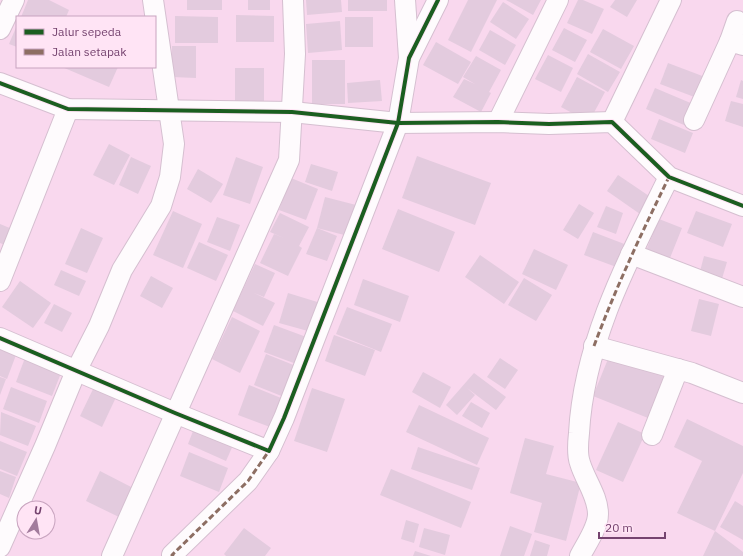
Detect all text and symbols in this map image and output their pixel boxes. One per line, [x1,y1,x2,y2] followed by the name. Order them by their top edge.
[16,16,156,68] legend
[52,24,122,39] text: Jalur sepeda
[52,44,127,59] text: Jalan setapak
[16,500,56,540] north arrow
[33,503,43,518] text: U
[599,514,665,540] scale bar
[605,520,633,535] text: 20 m

